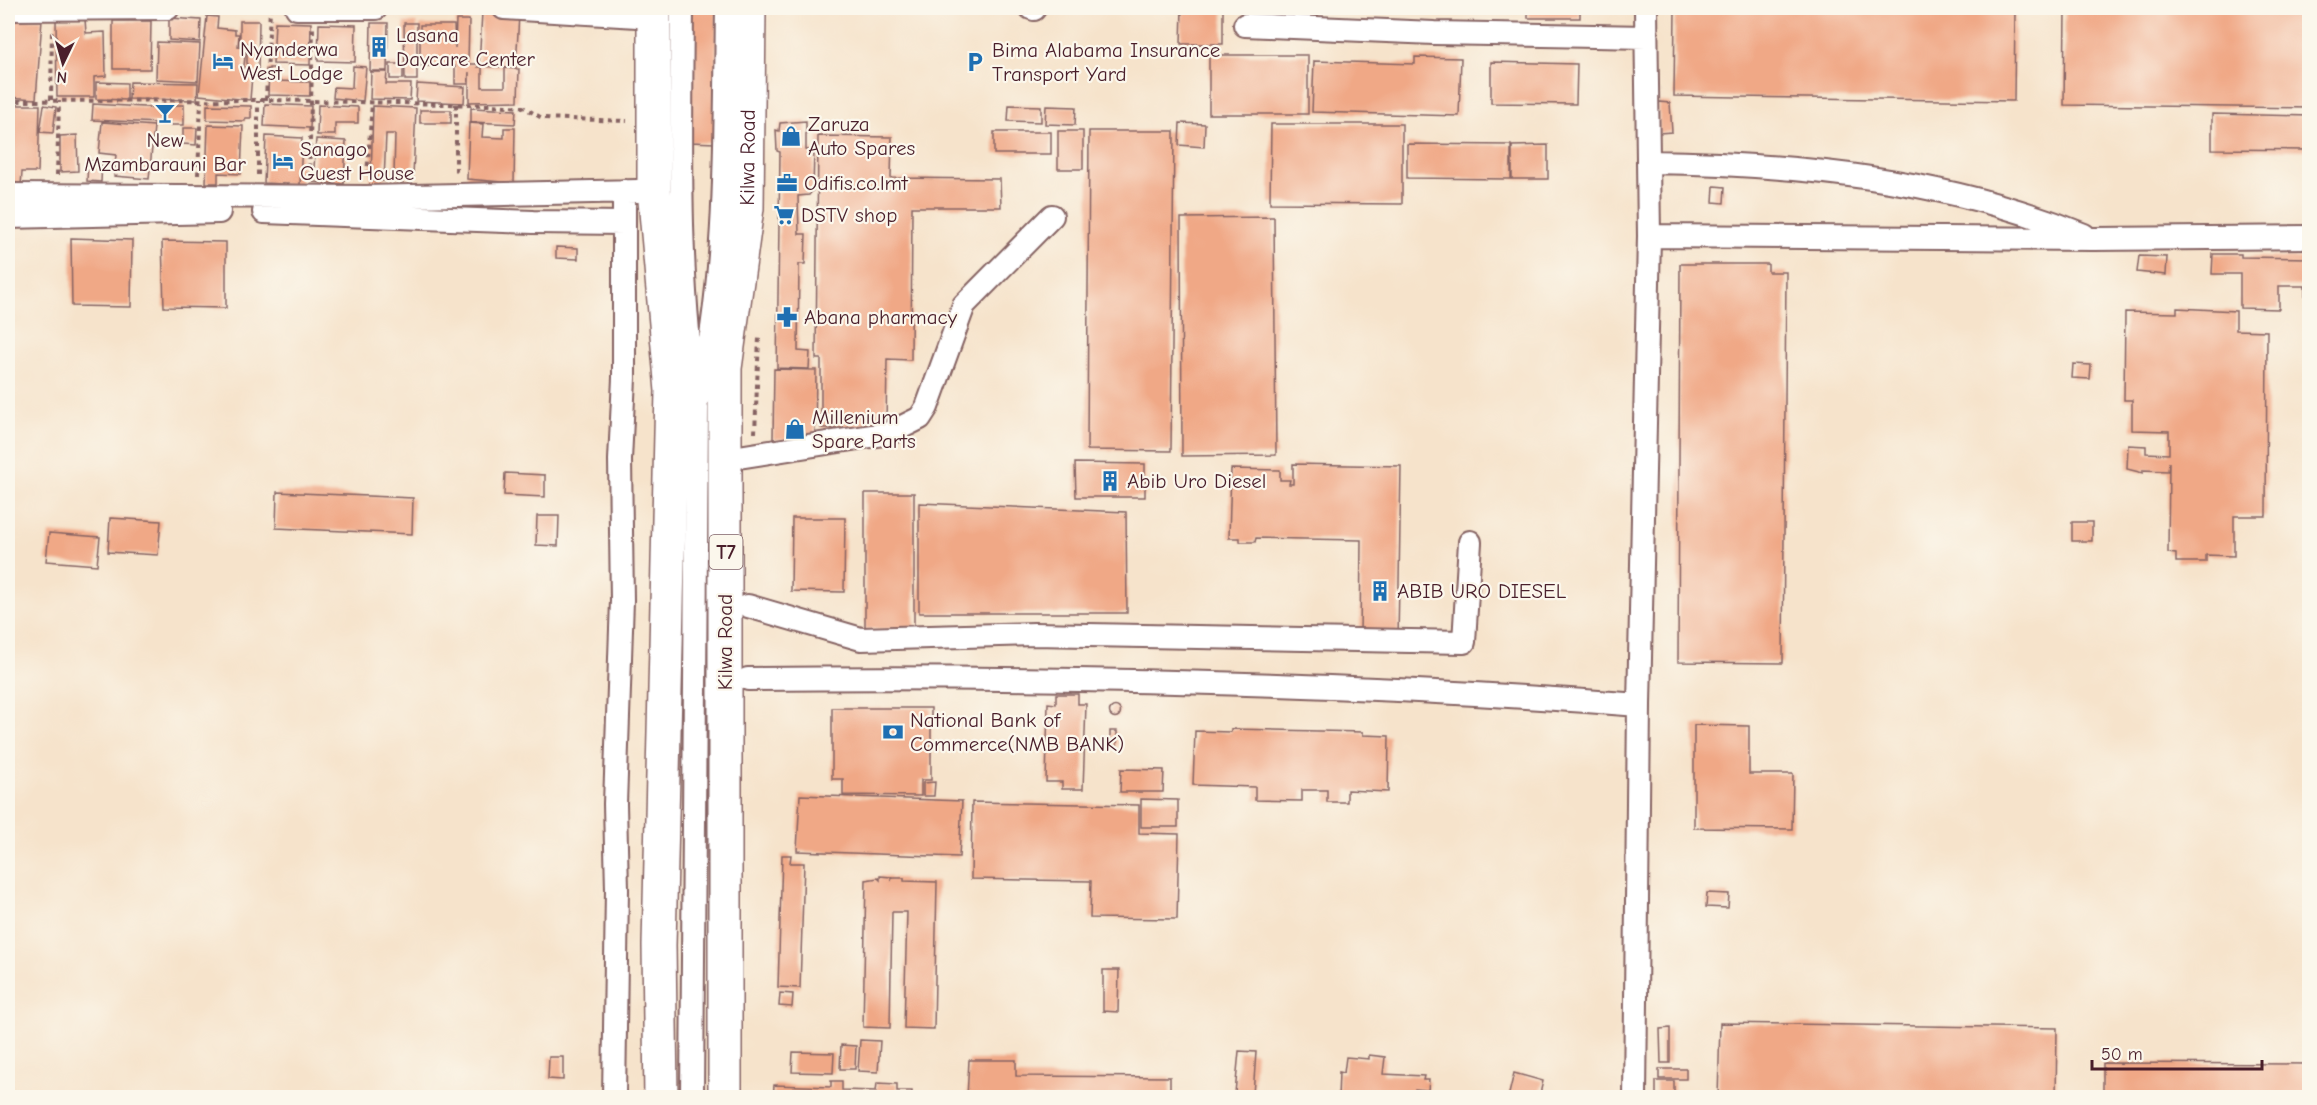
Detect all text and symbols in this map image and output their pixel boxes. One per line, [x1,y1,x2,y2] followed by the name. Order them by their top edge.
[396,23,535,71] place label: Lasana Daycare Center
[33,33,93,93] north arrow
[367,35,391,59] building icon: Lasana Daycare Center
[240,37,343,85] place label: Nyanderwa West Lodge
[992,38,1220,86] place label: Bima Alabama Insurance Transport Yard
[211,49,235,73] hotel icon: Nyanderwa West Lodge
[963,50,987,74] parking icon: Bima Alabama Insurance Transport Yard
[56,68,68,86] text: N
[153,101,177,125] bar icon: New Mzambarauni Bar
[735,109,760,206] street label: Kilwa Road
[808,112,915,160] place label: Zaruza Auto Spares
[779,124,803,148] shop icon: Zaruza Auto Spares
[84,128,246,176] place label: New Mzambarauni Bar
[300,137,414,185] place label: Sanago Guest House
[271,149,295,173] hotel icon: Sanago Guest House
[775,171,799,195] office icon: Odifis.co.lmt
[804,171,909,195] place label: Odifis.co.lmt
[772,203,796,227] supermarket icon: DSTV shop
[801,203,897,227] place label: DSTV shop
[775,305,799,329] pharmacy icon: Abana pharmacy
[804,305,958,329] place label: Abana pharmacy
[812,405,916,453] place label: Millenium Spare Parts
[783,417,807,441] shop icon: Millenium Spare Parts
[1098,469,1122,493] building icon: Abib Uro Diesel
[1127,469,1266,493] place label: Abib Uro Diesel
[710,535,742,569] road number: T7
[1368,579,1392,603] building icon: ABIB URO DIESEL
[1397,579,1567,603] place label: ABIB URO DIESEL
[713,594,737,690] street label: Kilwa Road
[910,708,1124,756] place label: National Bank of Commerce(NMB BANK)
[881,720,905,744] bank icon: National Bank of Commerce(NMB BANK)
[2092,1033,2262,1071] scale bar
[2101,1044,2143,1065] text: 50 m

